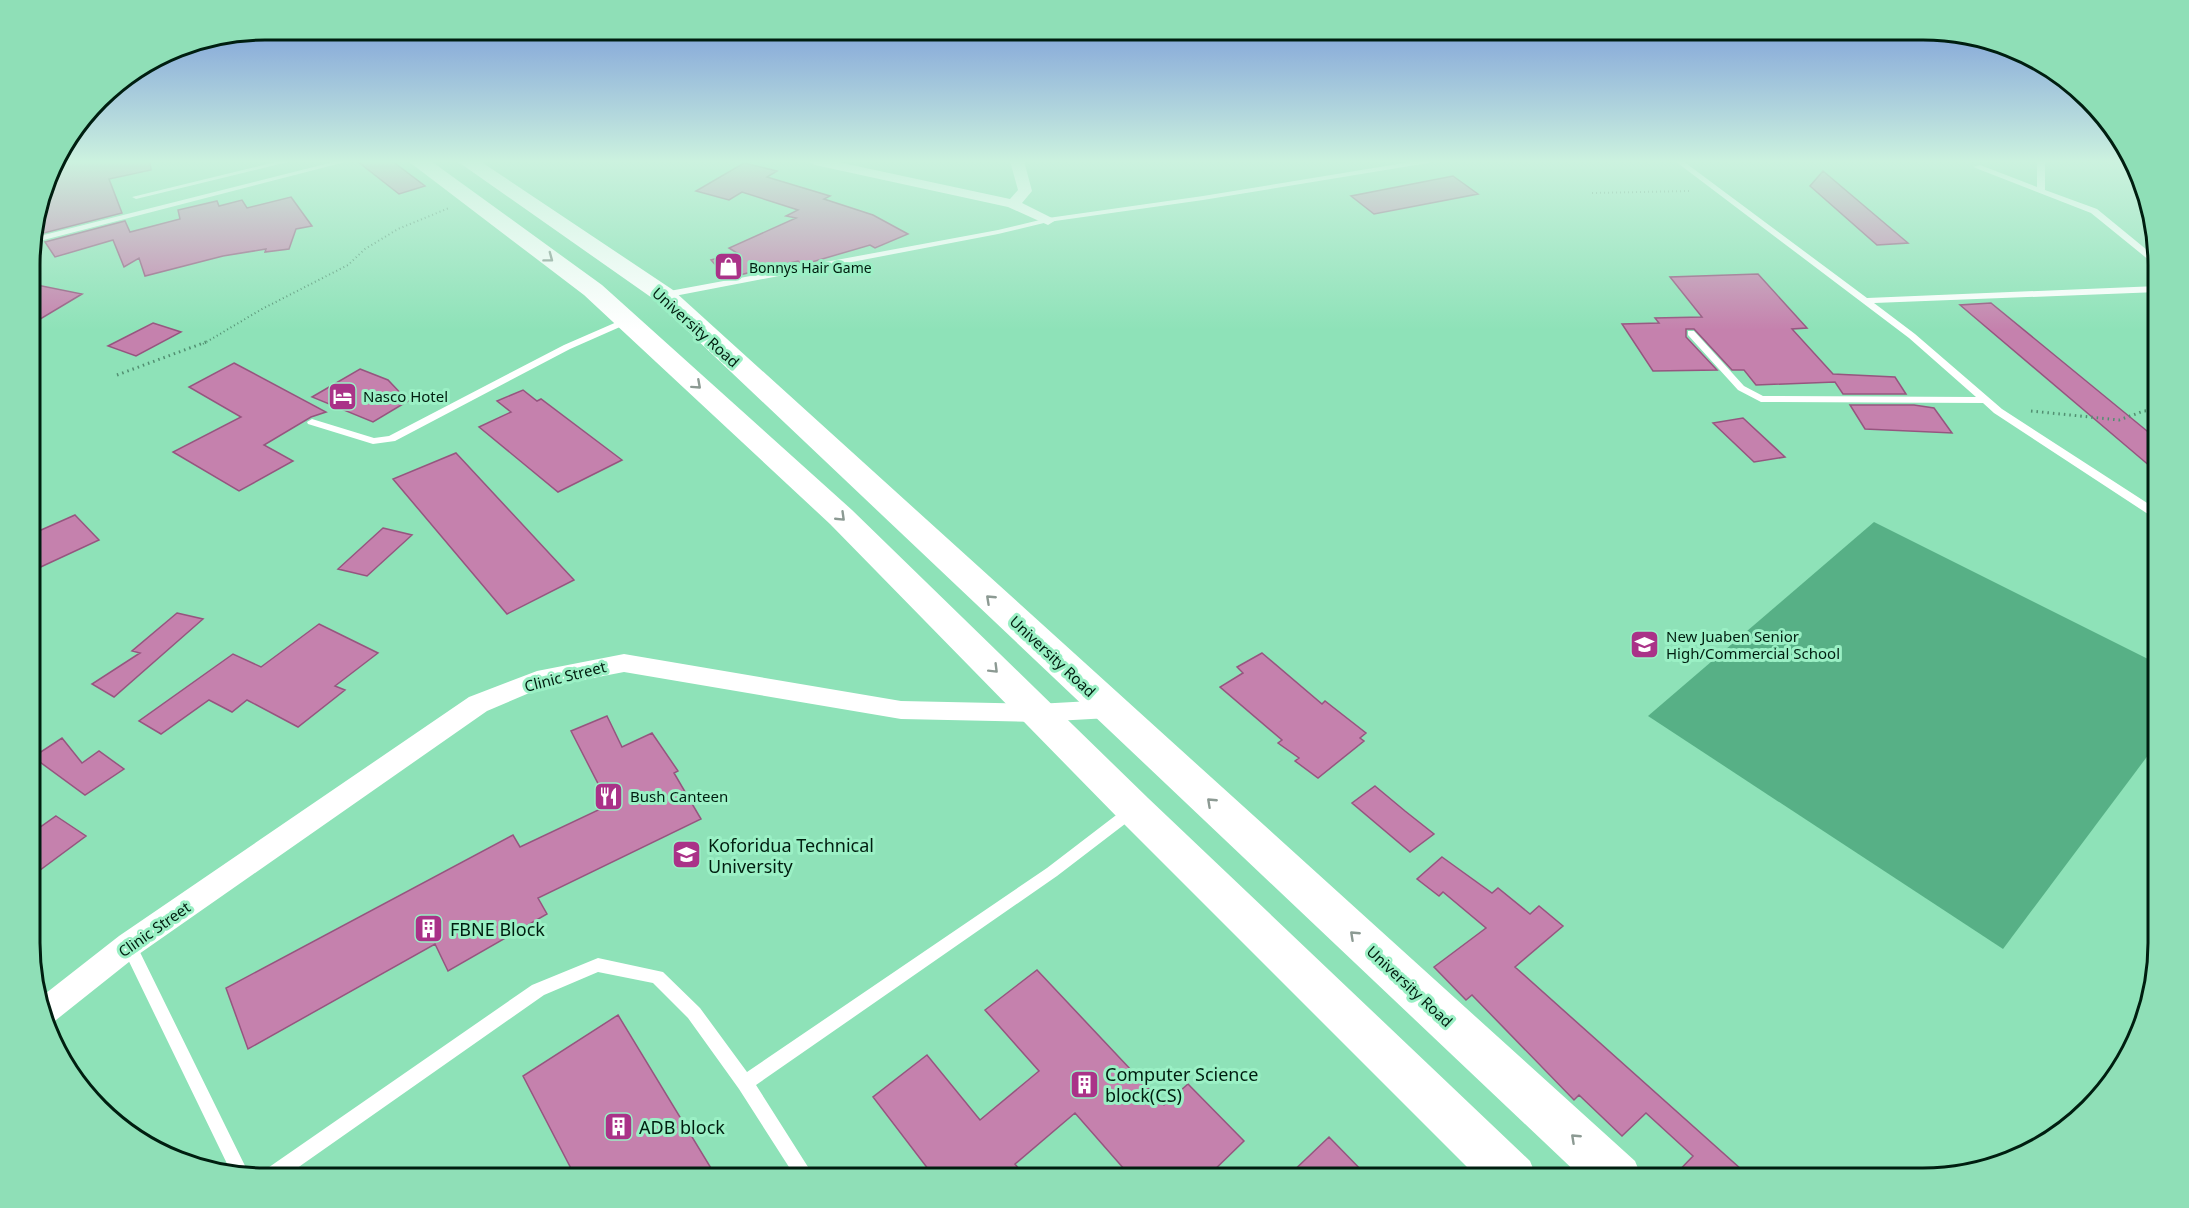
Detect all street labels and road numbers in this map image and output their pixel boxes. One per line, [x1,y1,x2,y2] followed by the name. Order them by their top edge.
[648,283,744,371] street label: University Road
[1006,611,1100,701] street label: University Road
[522,656,608,696] street label: Clinic Street
[114,897,194,961] street label: Clinic Street
[1363,941,1457,1031] street label: University Road

